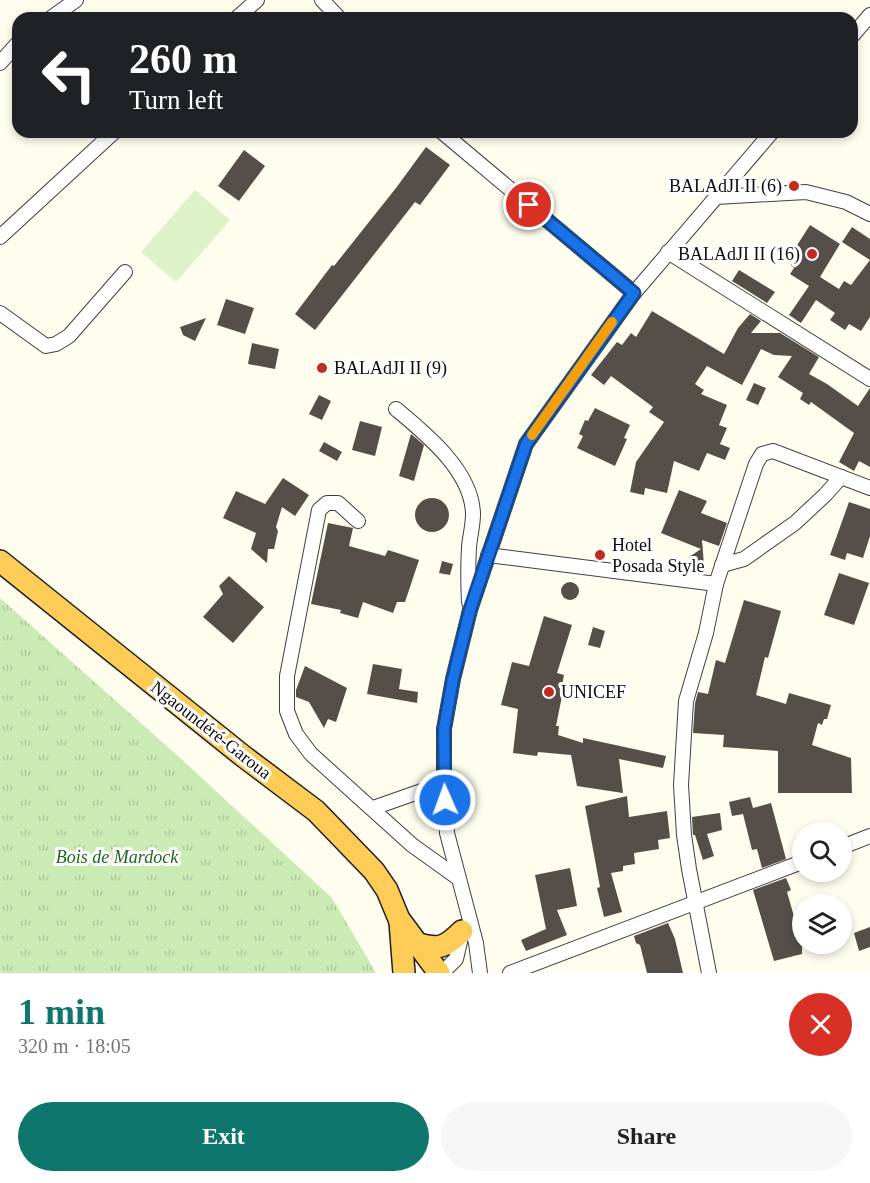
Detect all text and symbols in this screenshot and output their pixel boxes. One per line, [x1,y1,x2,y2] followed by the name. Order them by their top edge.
[30,36,108,114] icon: left
[129,36,238,82] text: 260 m
[129,85,223,115] text: Turn left
[669,176,782,197] place label: BALAdJI II (6)
[503,179,554,230] pin
[787,179,801,193] marker: BALAdJI II (6)
[512,188,545,221] icon: arrive
[678,244,800,265] place label: BALAdJI II (16)
[805,247,819,261] marker: BALAdJI II (16)
[334,358,447,379] place label: BALAdJI II (9)
[315,361,329,375] marker: BALAdJI II (9)
[612,535,705,576] place label: Hotel Posada Style
[593,548,607,562] marker: Hotel Posada Style
[147,677,275,783] street label: Ngaoundéré-Garoua
[561,682,626,702] place label: UNICEF
[542,685,556,699] marker: UNICEF
[413,768,477,832] position arrow
[792,822,852,954] map controls
[792,822,852,882] button: search
[56,847,179,867] park label: Bois de Mardock
[792,894,852,954] button: layers
[18,992,105,1032] text: 1 min
[789,993,852,1056] button: close
[18,1035,131,1057] text: 320 m · 18:05
[18,1102,429,1171] button: Exit
[441,1102,852,1171] button: Share

